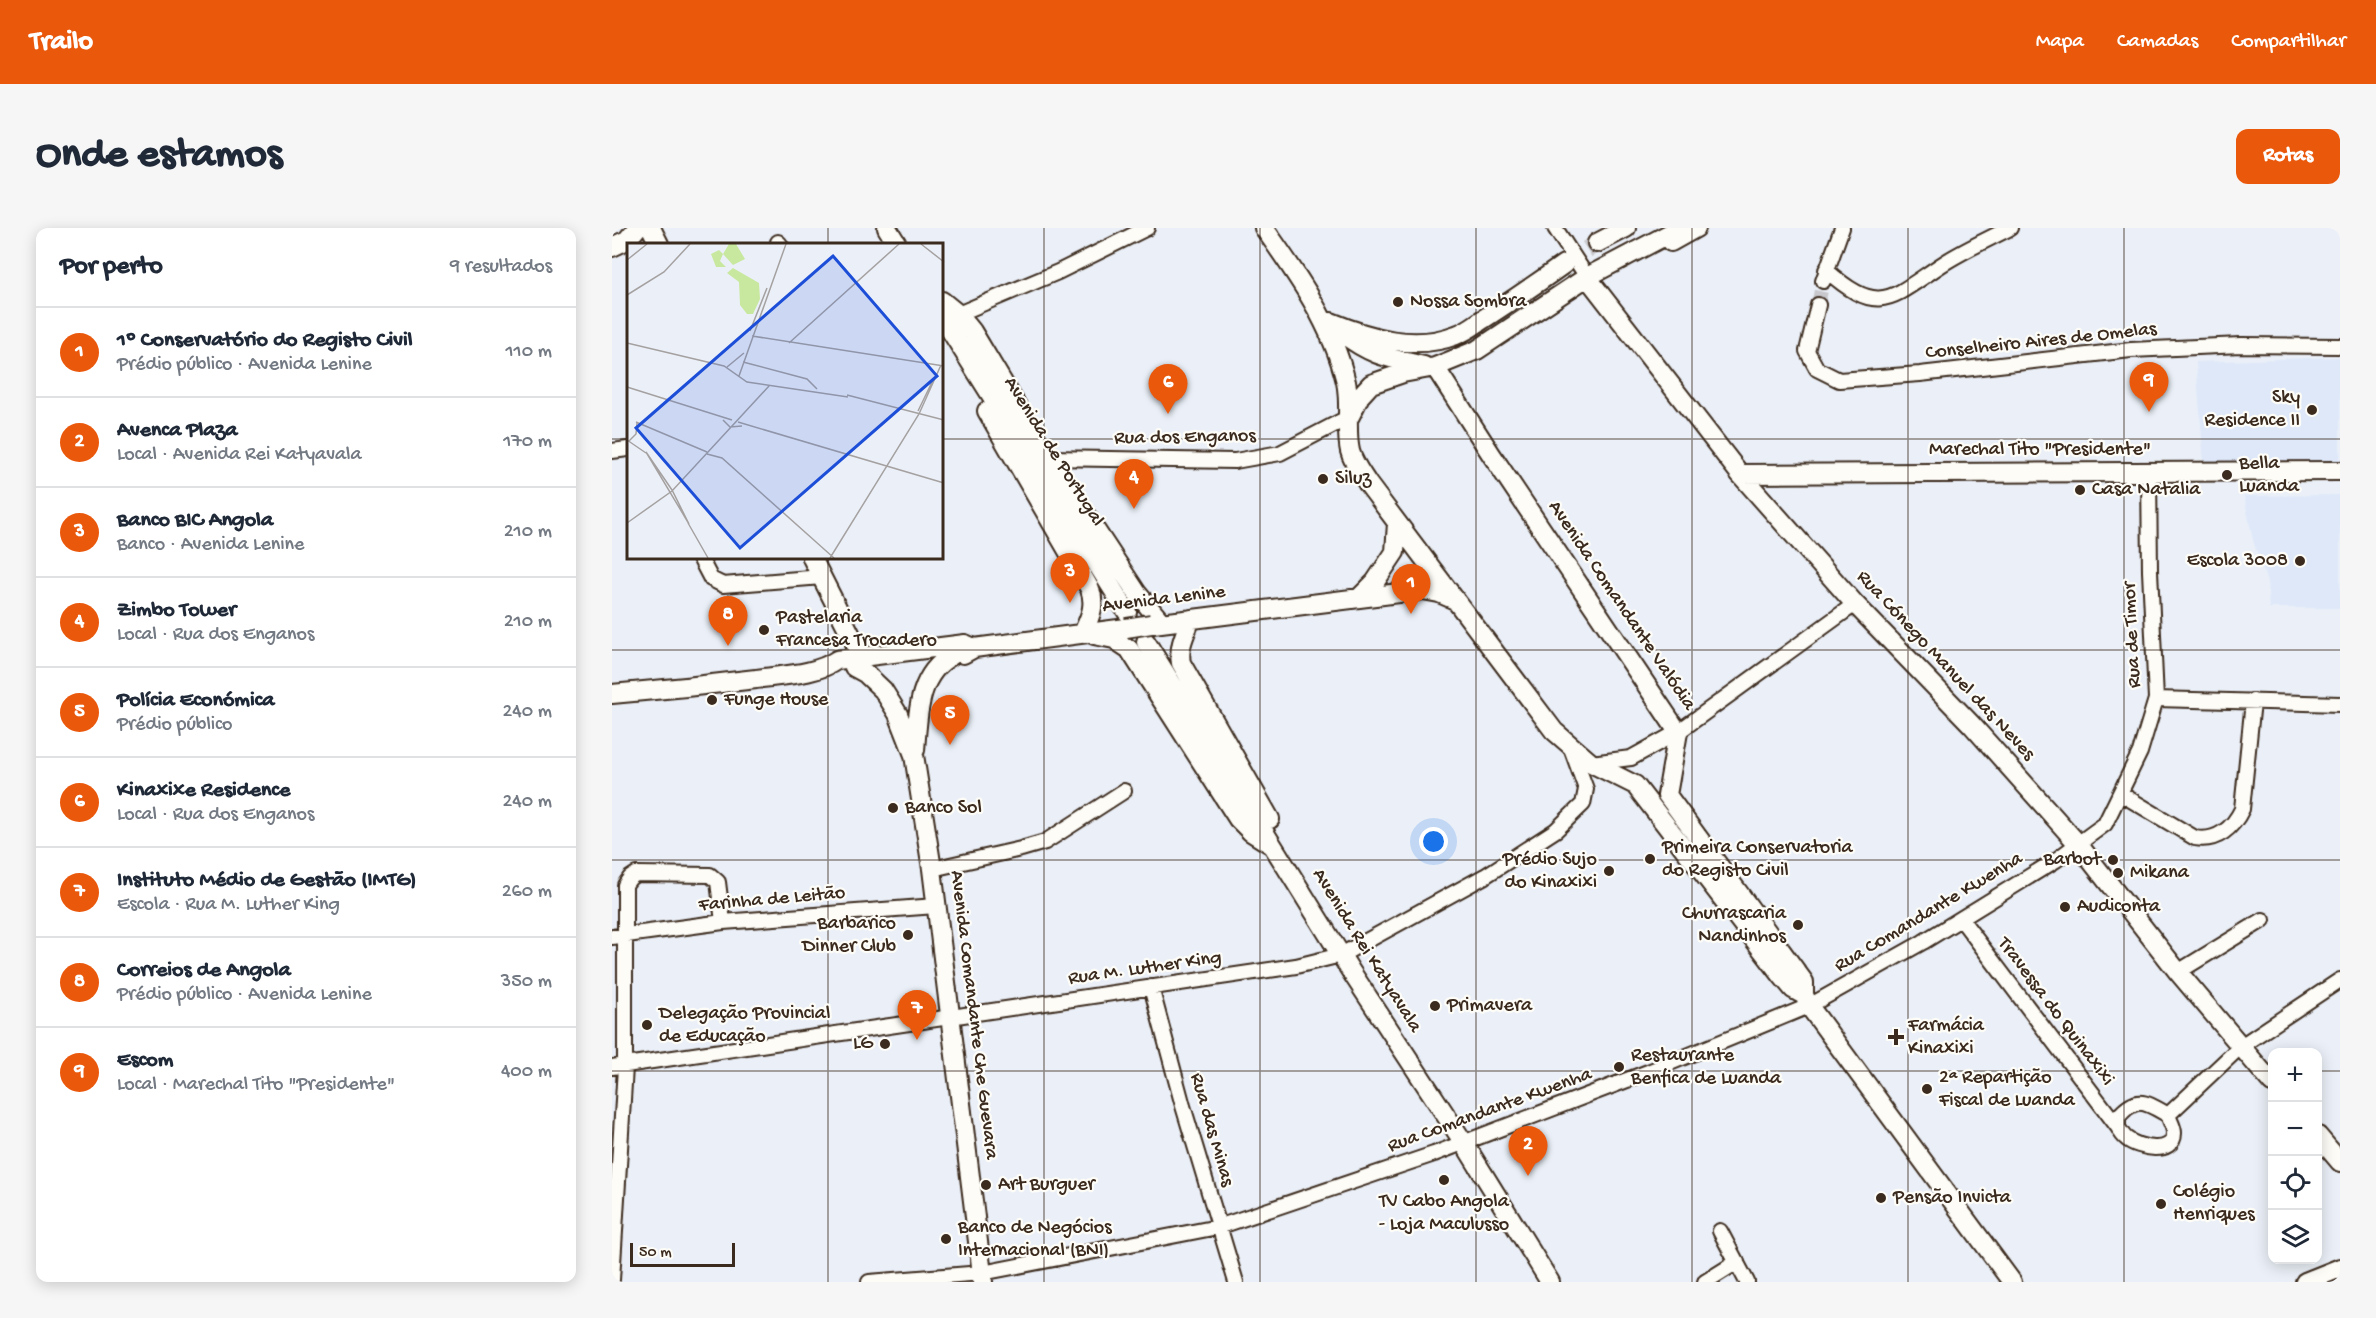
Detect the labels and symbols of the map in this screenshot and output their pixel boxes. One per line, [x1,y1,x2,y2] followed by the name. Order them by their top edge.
[627,243,944,560] inset map
[1410,291,1527,314] place label: Nossa Sombra
[1391,295,1405,309] marker: Nossa Sombra
[1924,318,2158,366] street label: Conselheiro Aires de Omelas
[2130,362,2168,412] pin: 9
[1148,364,1188,414] pin: 6
[998,373,1108,531] street label: Avenida de Portugal
[2204,387,2300,433] place label: Sky Residence II
[2305,403,2319,417] marker: Sky Residence II
[1114,425,1257,451] street label: Rua dos Enganos
[1929,439,2151,462] street label: Marechal Tito "Presidente"
[2238,453,2300,499] place label: Bella Luanda
[1114,460,1154,509] pin: 4
[1335,468,1372,491] place label: Siluz
[2220,468,2234,482] marker: Bella Luanda
[1316,472,1330,486] marker: Siluz
[2092,479,2201,502] place label: Casa Natalia
[2073,483,2087,497] marker: Casa Natalia
[1542,497,1700,716] street label: Avenida Comandante Valódia
[2187,550,2288,573] place label: Escola 3008
[1050,554,1090,603] pin: 3
[2293,554,2307,568] marker: Escola 3008
[1392,564,1430,614] pin: 1
[1851,566,2040,766] street label: Rua Cónego Manuel das Neves
[2119,579,2147,689] street label: Rua de Timor
[1101,581,1227,619] street label: Avenida Lenine
[708,596,748,646] pin: 8
[775,607,937,653] place label: Pastelaria Francesa Trocadero
[757,623,771,637] marker: Pastelaria Francesa Trocadero
[723,689,829,712] place label: Funge House
[705,693,719,707] marker: Funge House
[930,696,970,745] pin: 5
[904,797,982,820] place label: Banco Sol
[886,801,900,815] marker: Banco Sol
[1419,827,1448,856] your location
[1661,837,1854,883] place label: Primeira Conservatoria do Registo Civil
[1831,847,2028,978] street label: Rua Comandante Kwenha
[1502,849,1597,895] place label: Prédio Sujo do Kinaxixi
[2042,849,2103,872] place label: Barbot
[1643,852,1657,866] marker: Primeira Conservatoria do Registo Civil
[2106,853,2120,867] marker: Barbot
[2130,862,2190,885] place label: Mikana
[1602,864,1616,878] marker: Prédio Sujo do Kinaxixi
[1306,865,1426,1038] street label: Avenida Rei Katyavala
[2111,866,2125,880] marker: Mikana
[944,869,1002,1162] street label: Avenida Comandante Che Guevara
[697,882,846,918] street label: Farinha de Leitão
[2077,896,2161,919] place label: Audiconta
[2058,900,2072,914] marker: Audiconta
[1682,903,1787,949] place label: Churrascaria Nandinhos
[800,913,896,959] place label: Barbarico Dinner Club
[1791,918,1805,932] marker: Churrascaria Nandinhos
[901,928,915,942] marker: Barbarico Dinner Club
[1991,932,2118,1091] street label: Travessa do Quinaxixi
[1067,947,1223,991] street label: Rua M. Luther King
[898,990,936,1040] pin: 7
[1446,995,1533,1018] place label: Primavera
[1428,999,1442,1013] marker: Primavera
[657,1003,830,1049] place label: Delegação Provincial de Educação
[1907,1015,1985,1061] place label: Farmácia Kinaxixi
[640,1018,654,1032] marker: Delegação Provincial de Educação
[1889,1030,1903,1044] marker: Farmácia Kinaxixi
[853,1033,874,1056] place label: LG
[878,1037,892,1051] marker: LG
[1630,1045,1782,1091] place label: Restaurante Benfica de Luanda
[1612,1060,1626,1074] marker: Restaurante Benfica de Luanda
[1385,1063,1596,1159] street label: Rua Comandante Kwenha
[1938,1067,2076,1113] place label: 2ª Repartição Fiscal de Luanda
[1184,1071,1238,1190] street label: Rua das Minas
[1920,1082,1934,1096] marker: 2ª Repartição Fiscal de Luanda
[1508,1126,1548,1176] pin: 2
[1437,1173,1451,1187] marker: TV Cabo Angola - Loja Maculusso
[998,1174,1097,1197] place label: Art Burguer
[979,1178,993,1192] marker: Art Burguer
[2173,1181,2255,1227] place label: Colégio Henriques
[1892,1187,2012,1210] place label: Pensão Invicta
[1378,1191,1510,1237] place label: TV Cabo Angola - Loja Maculusso
[1874,1191,1888,1205] marker: Pensão Invicta
[2154,1197,2168,1211] marker: Colégio Henriques
[957,1217,1112,1263] place label: Banco de Negócios Internacional (BNI)
[939,1232,953,1246] marker: Banco de Negócios Internacional (BNI)
[630,1240,735,1268] scale bar

